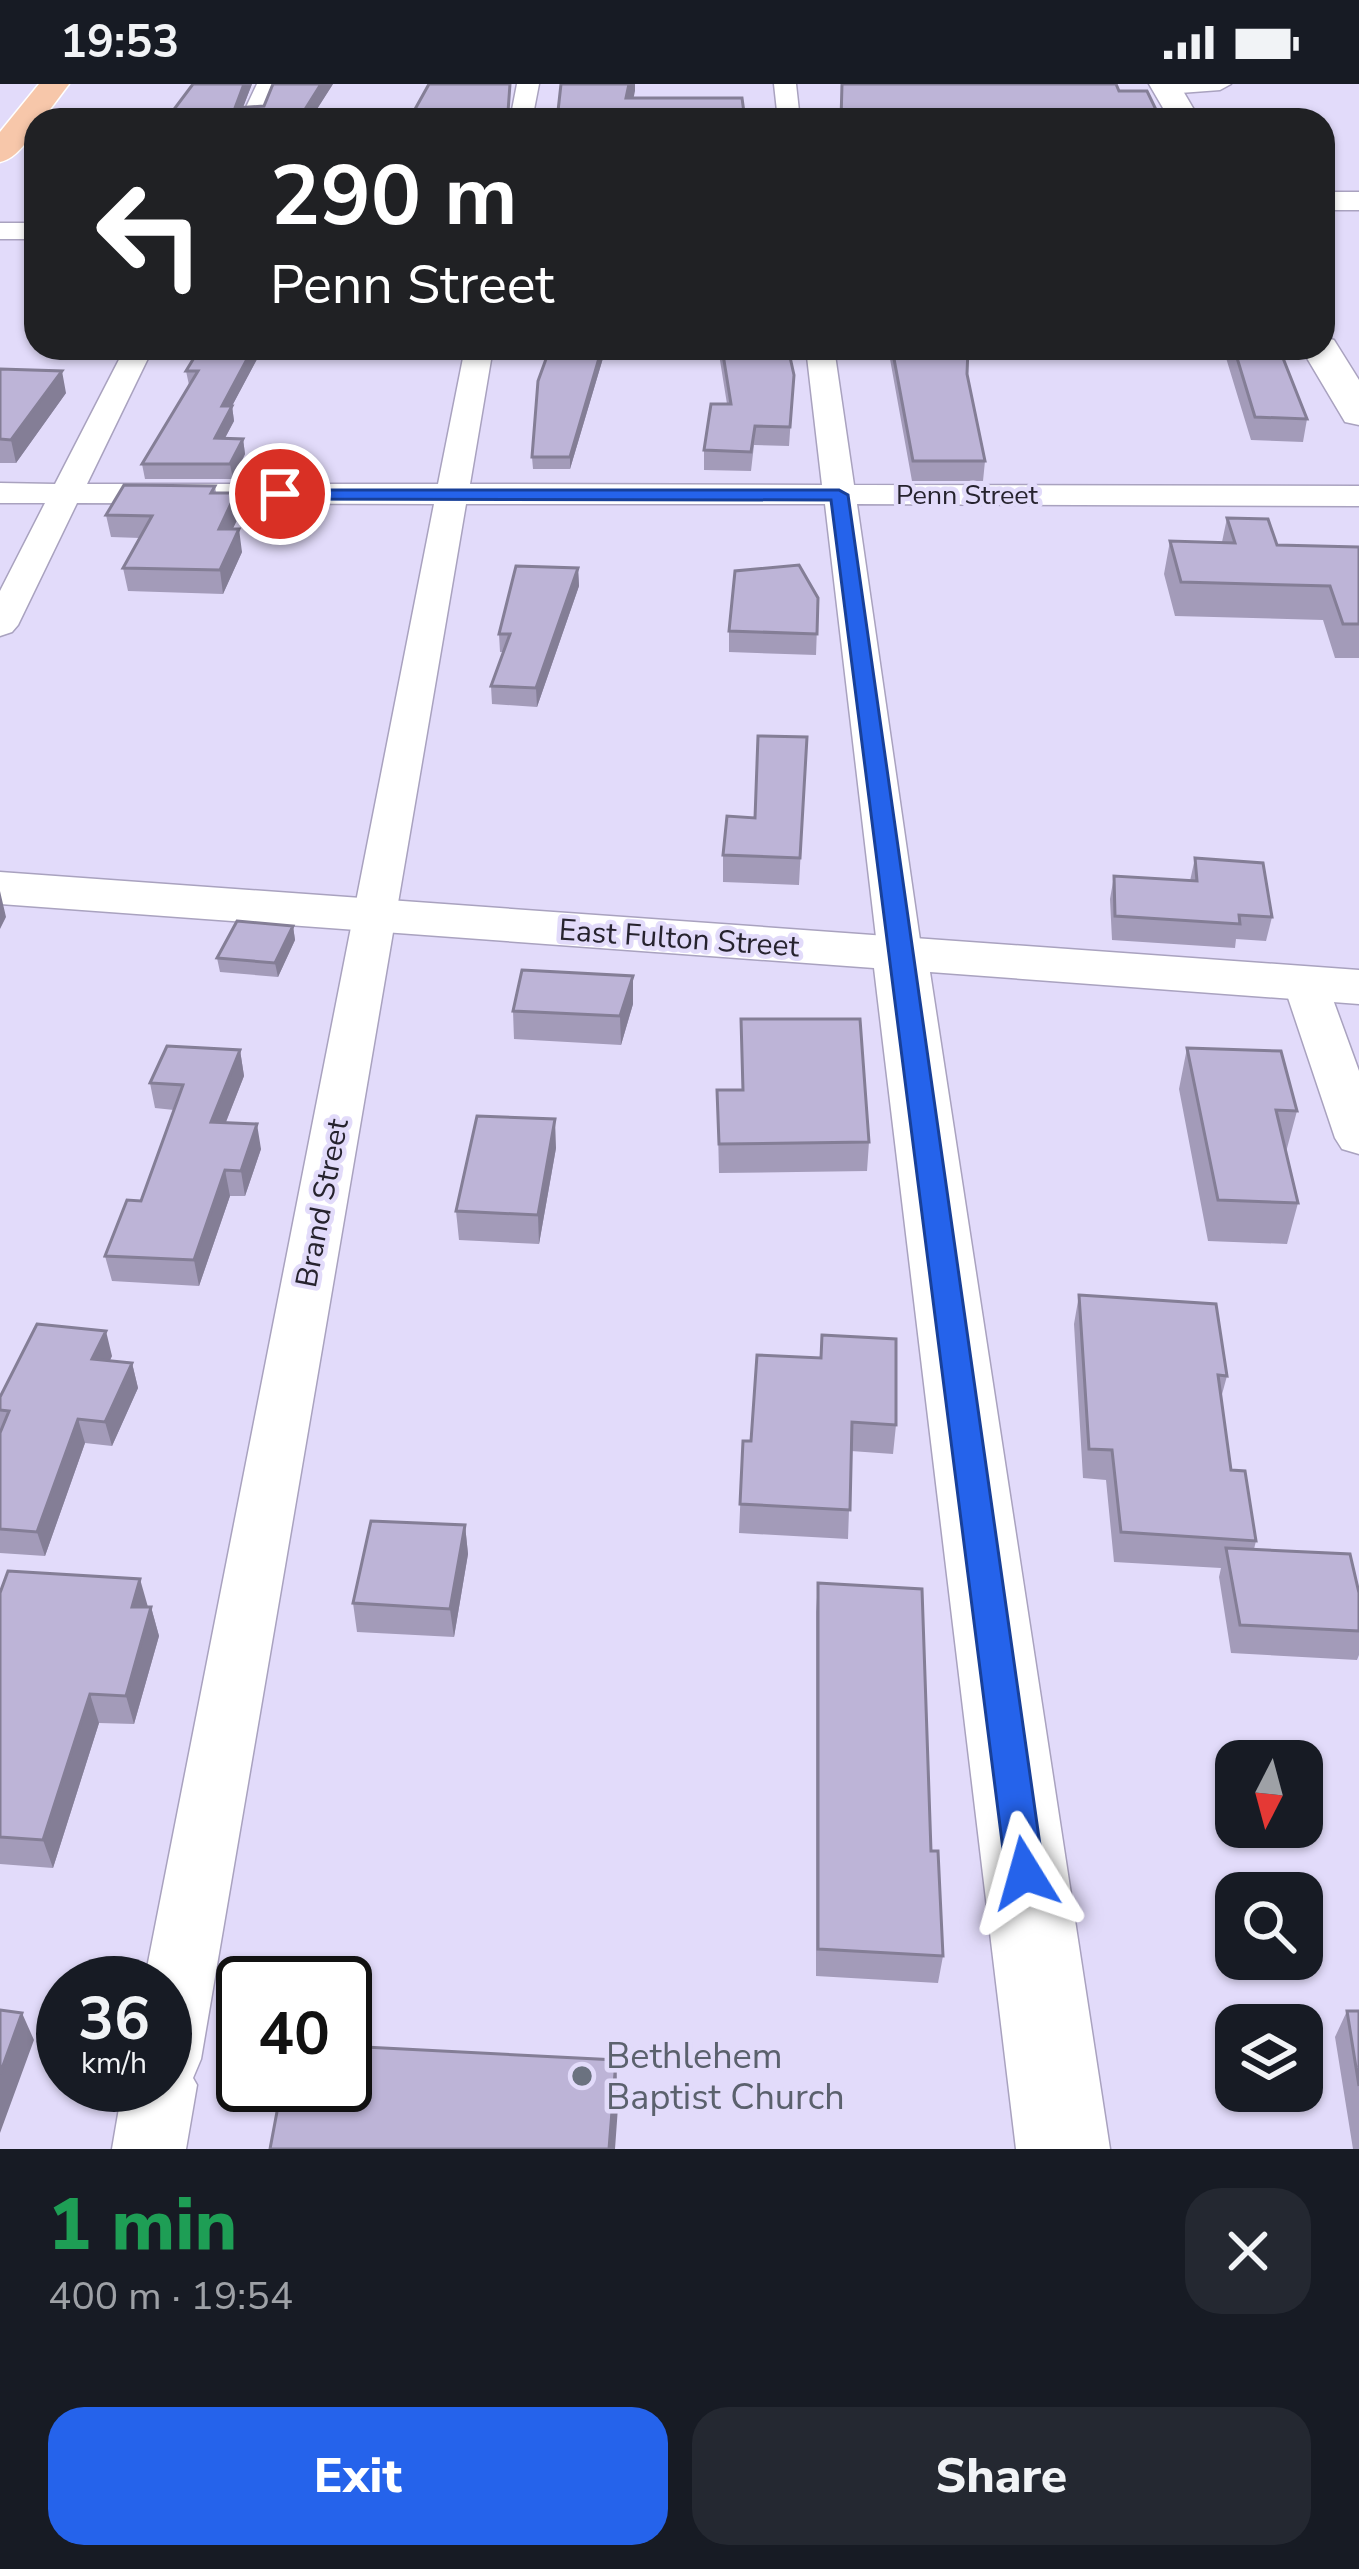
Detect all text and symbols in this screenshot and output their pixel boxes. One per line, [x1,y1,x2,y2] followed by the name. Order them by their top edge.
[60,12,179,73] text: 19:53
[270,139,518,254] text: 290 m
[72,156,228,312] icon: left
[270,248,554,322] text: Penn Street
[229,443,331,545] pin
[247,461,313,527] icon: arrive
[896,477,1039,514] street label: Penn Street
[557,910,801,967] street label: East Fulton Street
[286,1115,359,1291] street label: Brand Street
[1215,1740,1323,1848] north arrow
[1215,1740,1323,2112] map controls
[962,1810,1088,1936] position arrow
[1215,1872,1323,1980] button: search
[216,1956,372,2112] speed limit sign: 40
[78,1978,150,2060] text: 36
[1215,2004,1323,2112] button: layers
[606,2032,845,2122] place label: Bethlehem Baptist Church
[81,2043,147,2084] text: km/h
[569,2063,595,2089] marker: Bethlehem Baptist Church
[48,2176,237,2274] text: 1 min
[1185,2188,1311,2314] button: close
[48,2270,293,2323] text: 400 m · 19:54
[48,2407,668,2545] button: Exit
[692,2407,1311,2545] button: Share

